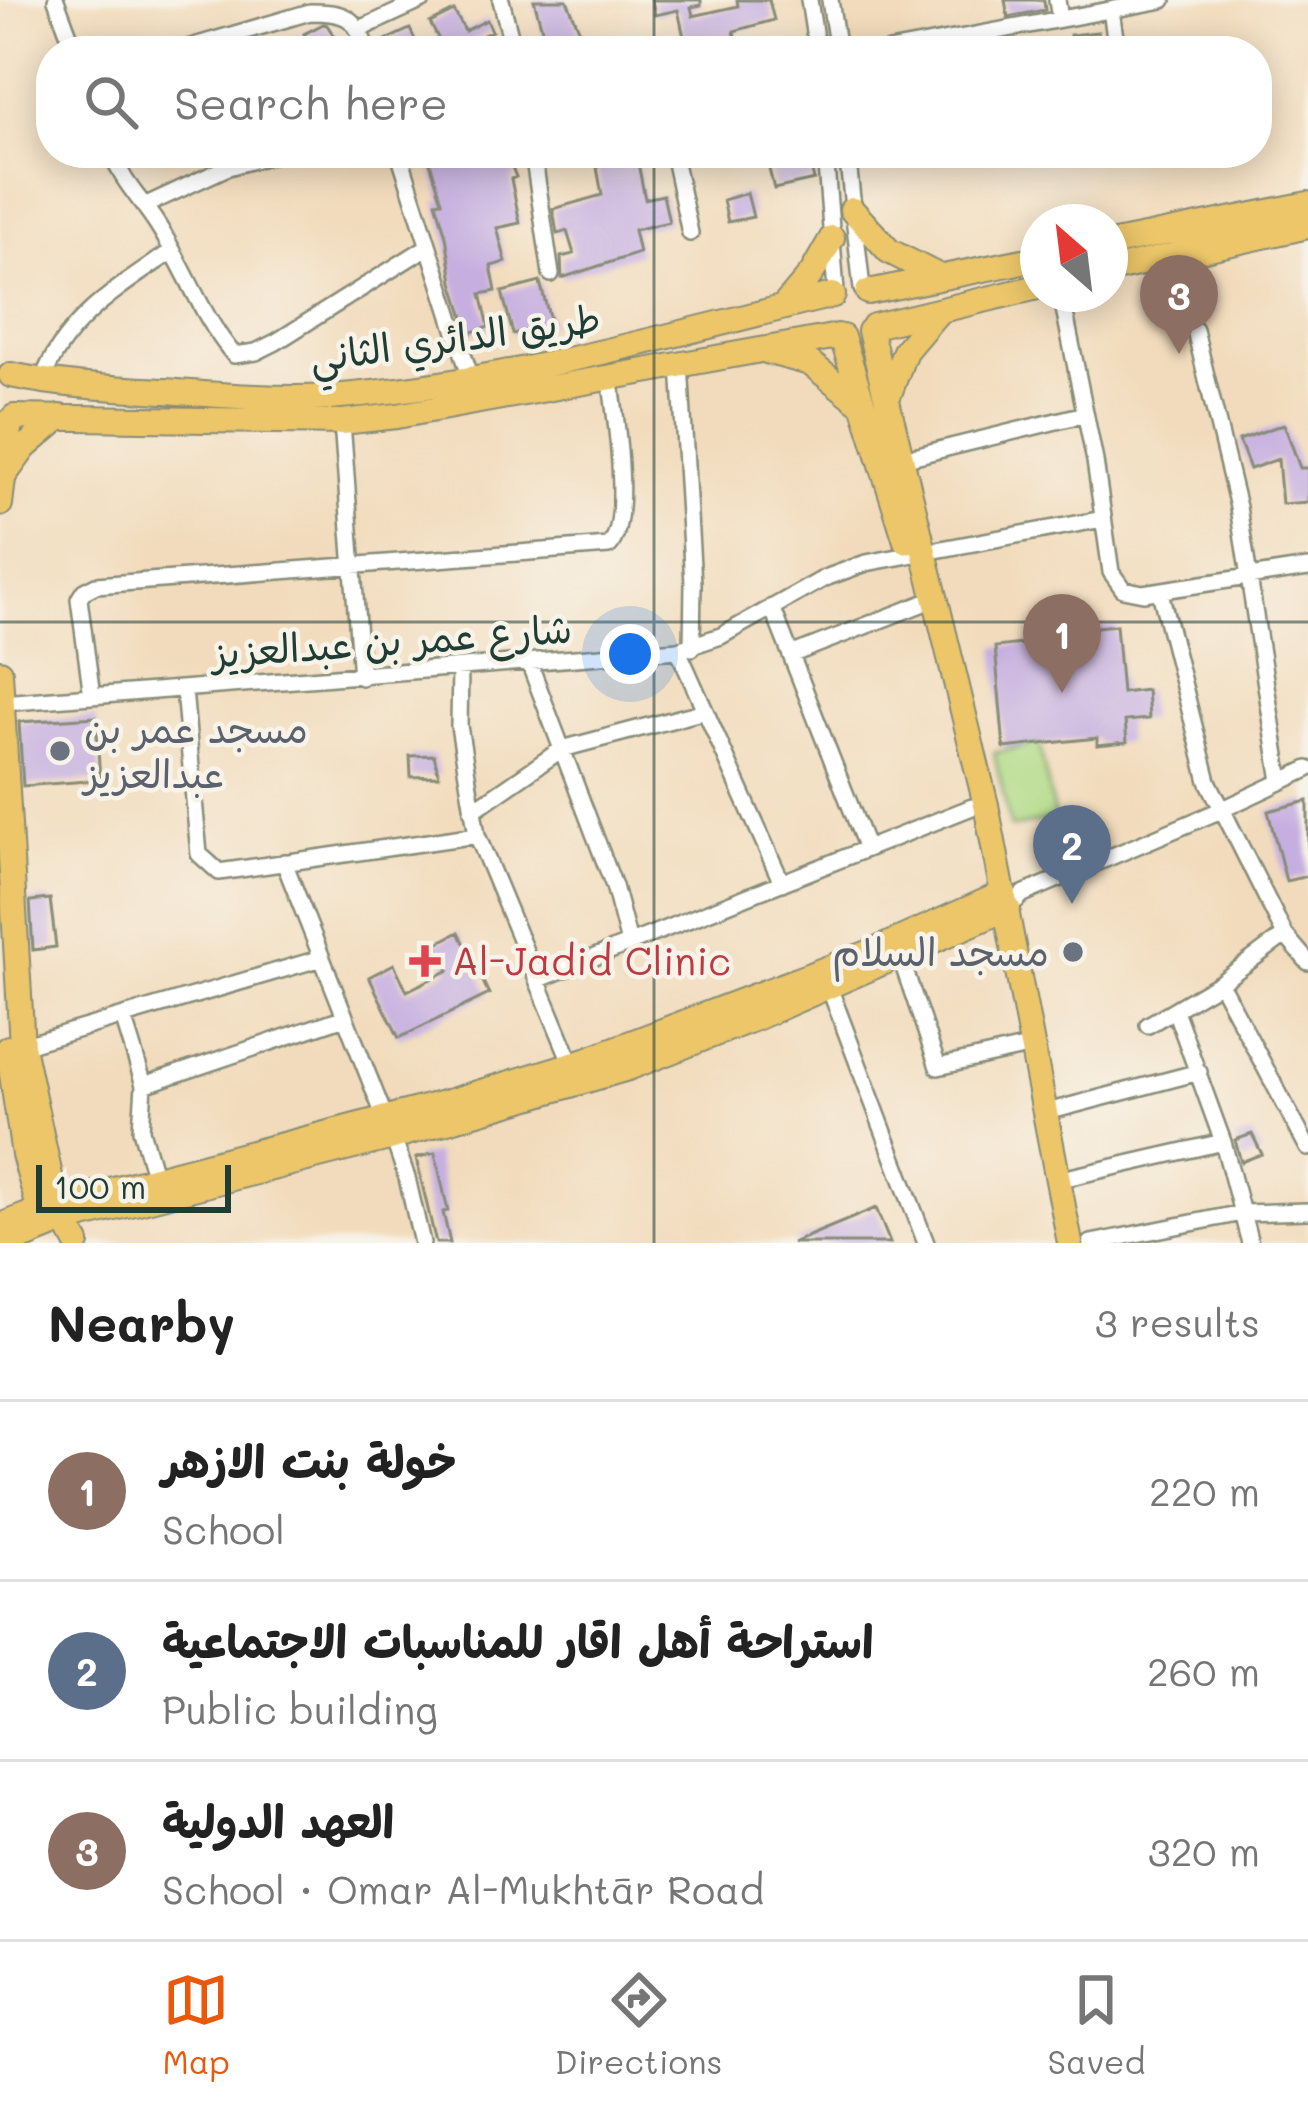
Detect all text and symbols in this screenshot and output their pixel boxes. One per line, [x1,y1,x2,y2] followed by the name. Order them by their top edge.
[36,36,1272,168] search box
[78,69,144,135] icon: search
[174,73,448,131] text: Search here
[1020,204,1128,312] north arrow
[1140,255,1218,354] pin: 3
[306,291,605,392] street label: طريق الدائري الثاني
[1023,594,1101,693] pin: 1
[207,601,574,682] street label: شارع عمر بن عبدالعزيز
[600,624,660,684] your location
[81,702,308,798] place label: مسجد عمر بن عبدالعزيز
[47,738,73,764] marker: مسجد عمر بن عبدالعزيز
[1033,805,1111,904] pin: 2
[832,925,1049,982] place label: مسجد السلام
[452,934,731,985] place label: Al-Jadid Clinic
[1060,939,1086,965] marker: مسجد السلام
[409,945,441,977] marker: Al-Jadid Clinic
[36,1159,231,1212] scale bar
[54,1164,146,1207] text: 100 m
[48,1288,235,1355] text: Nearby
[1095,1296,1260,1347] text: 3 results
[162,1431,456,1489] text: خولة بنت الازهر
[78,1465,96,1516] text: 1
[1149,1465,1260,1516] text: 220 m
[162,1503,285,1554] text: School
[162,1611,874,1669] text: استراحة أهل اقار للمناسبات الاجتماعية
[76,1645,98,1696] text: 2
[1147,1645,1260,1696] text: 260 m
[162,1683,438,1734] text: Public building
[162,1791,394,1849] text: العهد الدولية
[75,1825,99,1876] text: 3
[1148,1825,1260,1876] text: 320 m
[162,1863,764,1914] text: School · Omar Al-Mukhtār Road
[163,1967,230,2082] tab: Map
[555,1967,722,2082] tab: Directions
[1048,1967,1145,2082] tab: Saved

